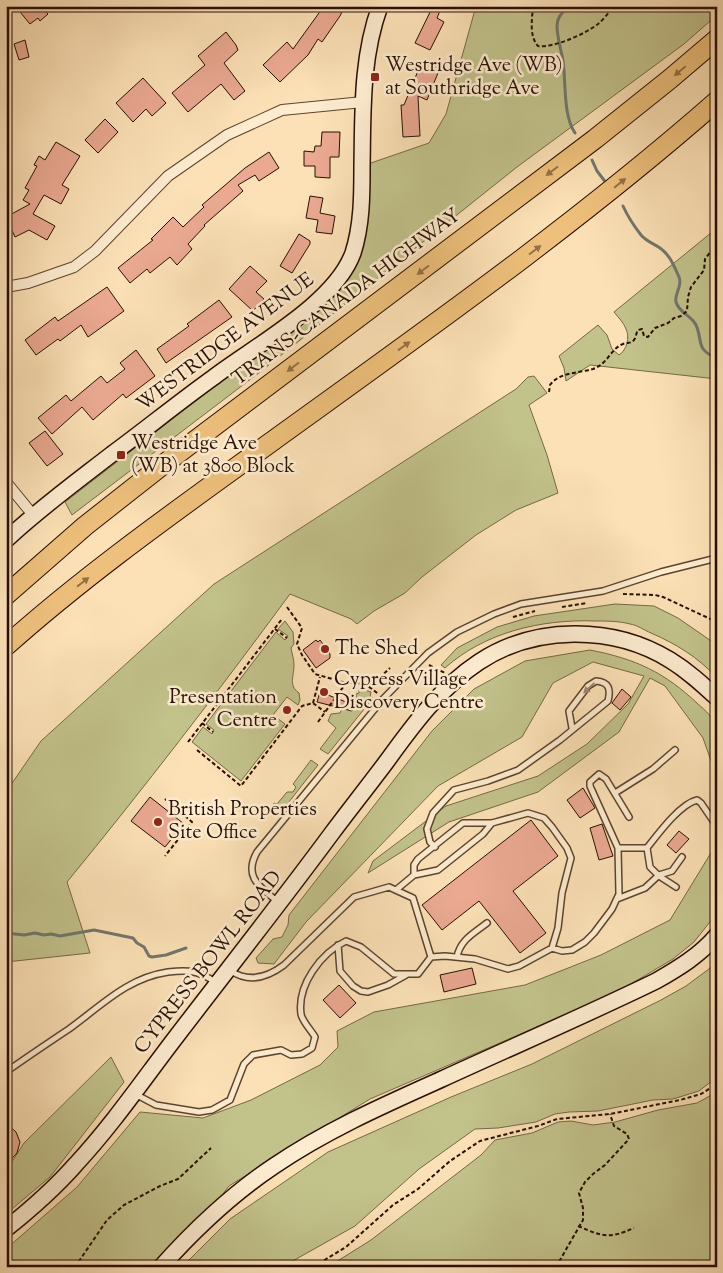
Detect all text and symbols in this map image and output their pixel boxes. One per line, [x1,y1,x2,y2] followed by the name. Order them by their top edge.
[385,52,563,104] place label: Westridge Ave (WB) at Southridge Ave
[673,65,686,76] one-way arrow
[369,71,381,83] marker: Westridge Ave (WB) at Southridge Ave
[546,166,559,177] one-way arrow
[614,178,627,189] one-way arrow
[227,202,467,394] street label: TRANS-CANADA HIGHWAY
[528,245,542,255] one-way arrow
[417,264,430,275] one-way arrow
[131,267,321,419] street label: WESTRIDGE AVENUE
[398,341,411,351] one-way arrow
[287,362,300,373] one-way arrow
[131,430,295,482] place label: Westridge Ave (WB) at 3800 Block
[115,449,127,461] marker: Westridge Ave (WB) at 3800 Block
[76,576,89,587] one-way arrow
[335,635,418,664] place label: The Shed
[319,643,331,655] marker: The Shed
[334,666,484,718] place label: Cypress Village Discovery Centre
[583,682,595,694] one-way arrow
[169,684,277,736] place label: Presentation Centre
[318,686,330,698] marker: Cypress Village Discovery Centre
[281,704,293,716] marker: Presentation Centre
[168,796,317,848] place label: British Properties Site Office
[152,816,164,828] marker: British Properties Site Office
[128,865,290,1061] street label: CYPRESS BOWL ROAD

